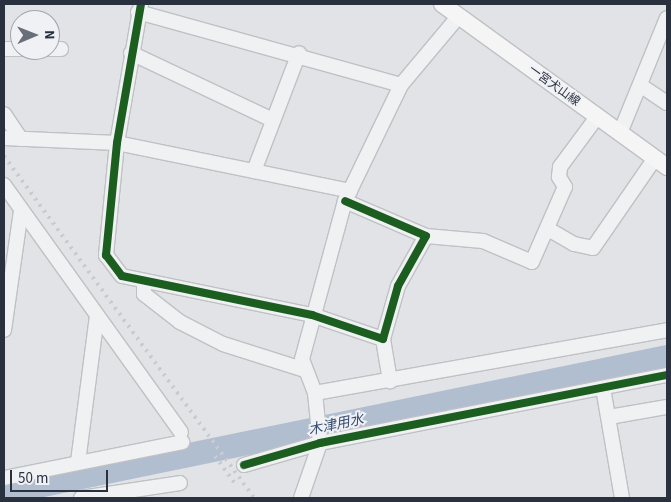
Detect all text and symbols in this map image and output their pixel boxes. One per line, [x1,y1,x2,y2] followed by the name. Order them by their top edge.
[10,10,60,60] north arrow
[39,30,59,40] text: N
[525,63,583,109] street label: 一宮犬山線
[307,411,365,439] water label: 木津用水
[12,460,110,492] scale bar
[18,468,48,489] text: 50 m

